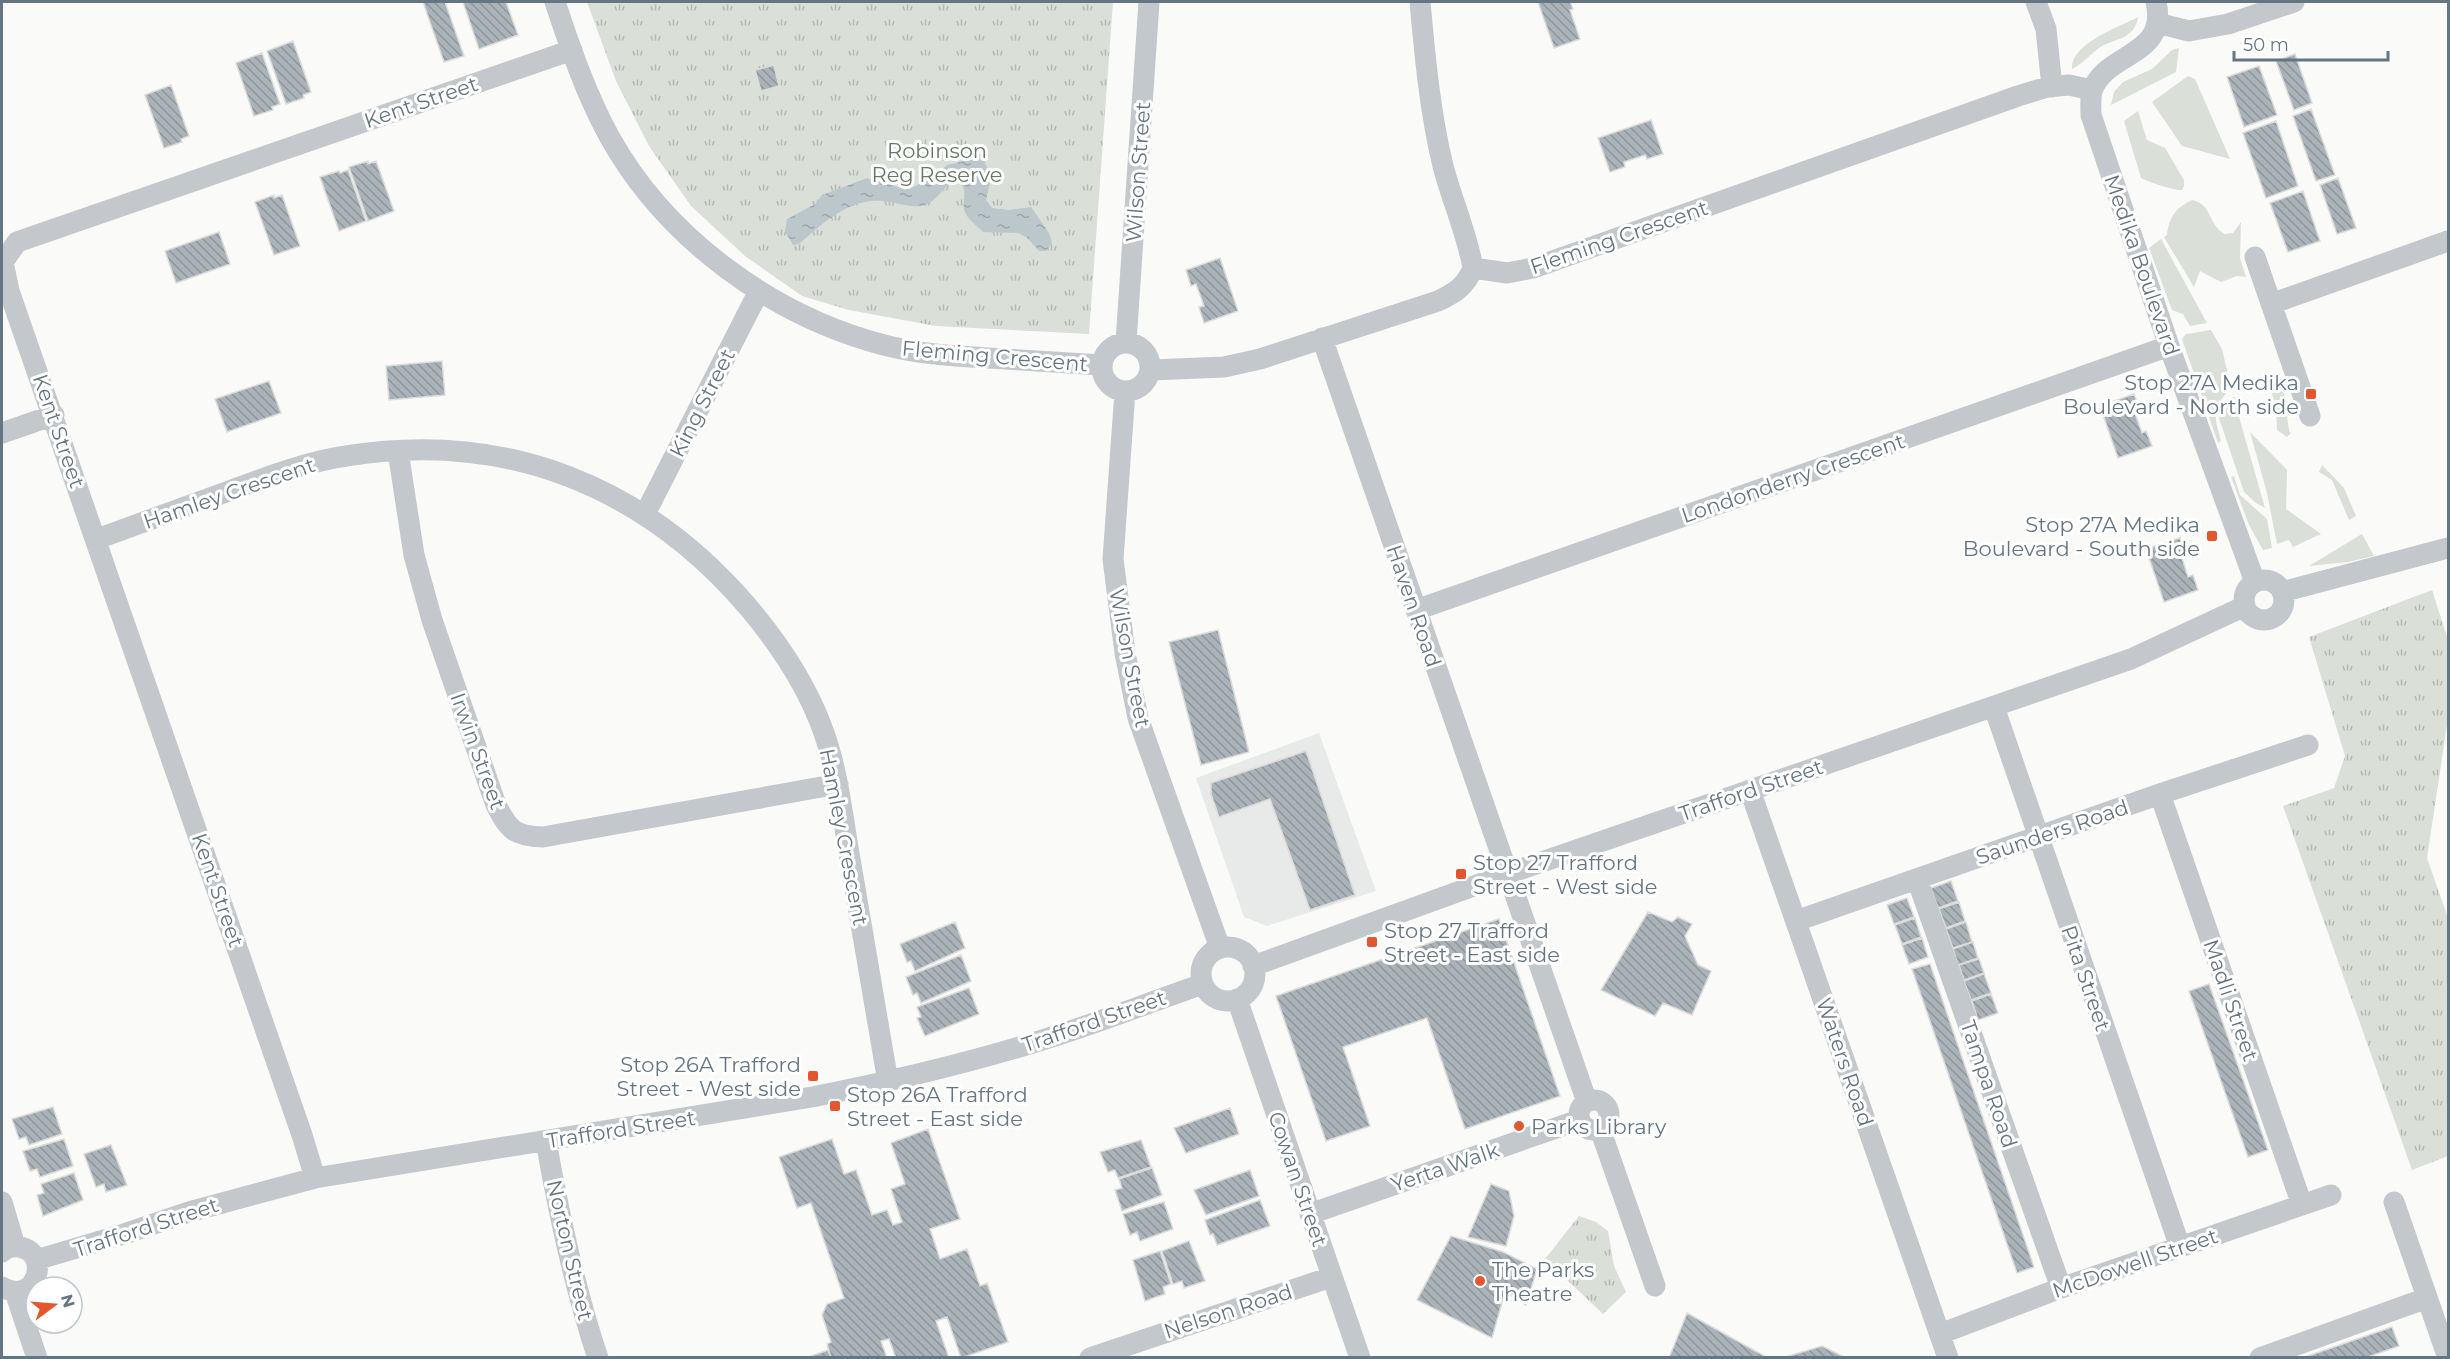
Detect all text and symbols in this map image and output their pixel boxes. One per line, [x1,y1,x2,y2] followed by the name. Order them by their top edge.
[2234,24,2388,62] scale bar
[2243,34,2289,56] text: 50 m
[361,71,481,133] street label: Kent Street
[1121,101,1155,243] street label: Wilson Street
[871,138,1003,187] park label: Robinson Reg Reserve
[2099,171,2185,359] street label: Medika Boulevard
[1527,195,1711,279] street label: Fleming Crescent
[901,335,1089,377] street label: Fleming Crescent
[664,345,740,461] street label: King Street
[2063,370,2299,419] place label: Stop 27A Medika Boulevard - North side
[28,371,90,491] street label: Kent Street
[2304,387,2318,401] marker: Stop 27A Medika Boulevard - North side
[1678,428,1908,528] street label: Londonderry Crescent
[140,452,318,534] street label: Hamley Crescent
[1963,512,2200,561] place label: Stop 27A Medika Boulevard - South side
[2205,529,2219,543] marker: Stop 27A Medika Boulevard - South side
[1381,542,1447,670] street label: Haven Road
[1104,586,1156,730] street label: Wilson Street
[445,689,511,813] street label: Irwin Street
[815,746,873,928] street label: Hamley Crescent
[1676,754,1826,826] street label: Trafford Street
[1972,794,2132,870] street label: Saunders Road
[187,830,249,950] street label: Kent Street
[1473,850,1657,899] place label: Stop 27 Trafford Street - West side
[1454,867,1468,881] marker: Stop 27 Trafford Street - West side
[1384,918,1560,967] place label: Stop 27 Trafford Street - East side
[2056,922,2116,1034] street label: Pita Street
[1365,935,1379,949] marker: Stop 27 Trafford Street - East side
[2199,936,2263,1064] street label: Madli Street
[1019,985,1169,1057] street label: Trafford Street
[1811,994,1879,1130] street label: Waters Road
[1956,1017,2022,1151] street label: Tampa Road
[617,1052,801,1101] place label: Stop 26A Trafford Street - West side
[806,1069,820,1083] marker: Stop 26A Trafford Street - West side
[847,1082,1028,1131] place label: Stop 26A Trafford Street - East side
[828,1099,842,1113] marker: Stop 26A Trafford Street - East side
[545,1105,697,1153] street label: Trafford Street
[1263,1108,1333,1250] street label: Cowan Street
[1531,1114,1667,1139] place label: Parks Library
[1512,1119,1526,1133] marker: Parks Library
[1388,1137,1503,1197] street label: Yerta Walk
[542,1177,598,1323] street label: Norton Street
[71,1192,221,1262] street label: Trafford Street
[2049,1223,2221,1303] street label: McDowell Street
[1492,1257,1594,1306] place label: The Parks Theatre
[1473,1274,1487,1288] marker: The Parks Theatre
[24,1275,84,1335] north arrow
[1161,1278,1295,1344] street label: Nelson Road
[57,1292,79,1310] text: N

